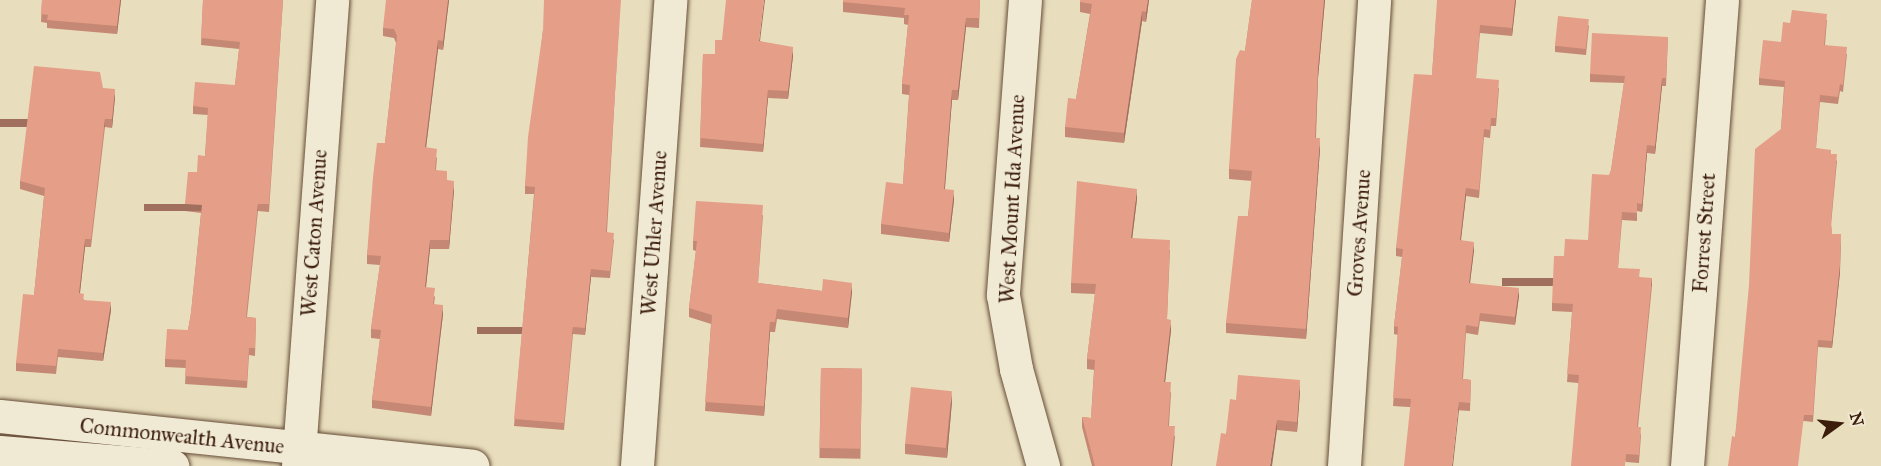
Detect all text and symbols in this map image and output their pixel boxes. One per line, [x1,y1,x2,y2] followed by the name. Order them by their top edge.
[994,94,1030,304] street label: West Mount Ida Avenue
[296,148,332,318] street label: West Caton Avenue
[636,150,672,316] street label: West Uhler Avenue
[1342,169,1376,297] street label: Groves Avenue
[1687,172,1721,294] street label: Forrest Street
[1809,394,1869,454] north arrow
[1846,410,1868,428] text: N
[78,413,286,459] street label: Commonwealth Avenue

